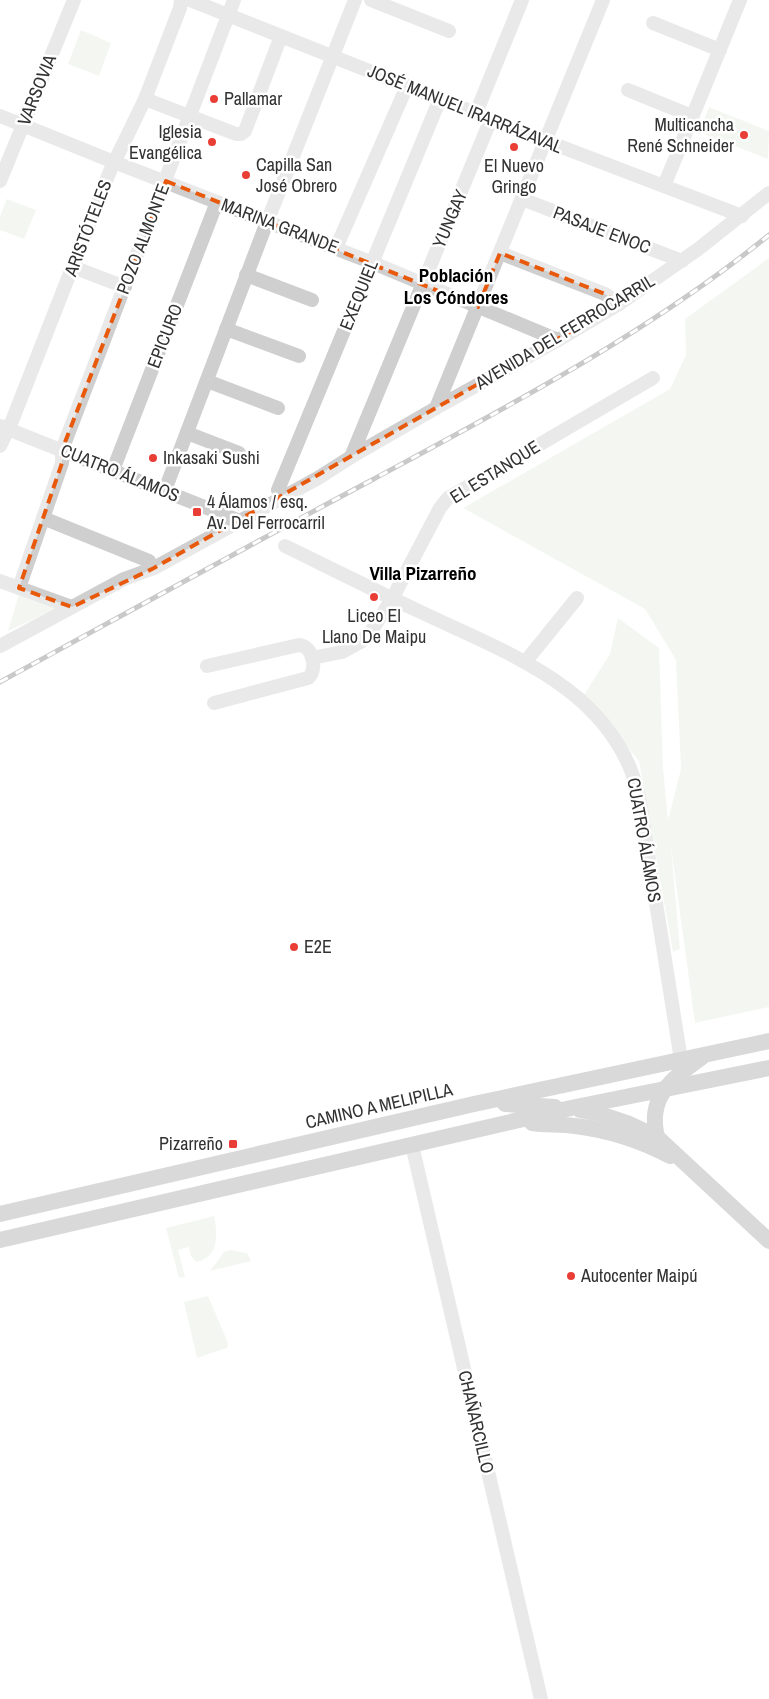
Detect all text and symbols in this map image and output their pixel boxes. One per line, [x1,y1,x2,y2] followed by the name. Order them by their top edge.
[11,51,62,129] street label: VARSOVIA
[364,58,566,159] street label: JOSÉ MANUEL IRARRÁZAVAL
[224,86,282,111] place label: Pallamar
[208,93,220,105] marker: Pallamar
[627,112,734,158] place label: Multicancha René Schneider
[129,119,202,165] place label: Iglesia Evangélica
[738,129,750,141] marker: Multicancha René Schneider
[206,136,218,148] marker: Iglesia Evangélica
[508,141,520,153] marker: El Nuevo Gringo
[256,152,337,198] place label: Capilla San José Obrero
[484,153,544,199] place label: El Nuevo Gringo
[240,169,252,181] marker: Capilla San José Obrero
[57,176,117,281] street label: ARISTÓTELES
[110,180,175,298] street label: POZO ALMONTE
[426,186,473,252] street label: YUNGAY
[218,192,342,259] street label: MARINA GRANDE
[550,200,654,260] street label: PASAJE ENOC
[333,256,384,334] street label: EXEQUIEL
[404,262,508,310] district label: Población Los Cóndores
[470,268,659,396] street label: AVENIDA DEL FERROCARRIL
[141,300,188,372] street label: EPICURO
[445,434,545,509] street label: EL ESTANQUE
[57,437,183,508] street label: CUATRO ÁLAMOS
[163,445,260,470] place label: Inkasaki Sushi
[147,452,159,464] marker: Inkasaki Sushi
[206,489,325,535] place label: 4 Álamos / esq. Av. Del Ferrocarril
[191,506,203,518] marker: 4 Álamos / esq. Av. Del Ferrocarril
[369,560,477,586] district label: Villa Pizarreño
[368,591,380,603] marker: Liceo El Llano De Maipu
[322,603,426,649] place label: Liceo El Llano De Maipu
[621,776,668,904] street label: CUATRO ÁLAMOS
[304,934,332,959] place label: E2E
[288,941,300,953] marker: E2E
[303,1076,455,1135] street label: CAMINO A MELIPILLA
[159,1131,223,1156] place label: Pizarreño
[227,1138,239,1150] marker: Pizarreño
[580,1263,698,1288] place label: Autocenter Maipú
[565,1270,577,1282] marker: Autocenter Maipú
[452,1368,500,1476] street label: CHAÑARCILLO

